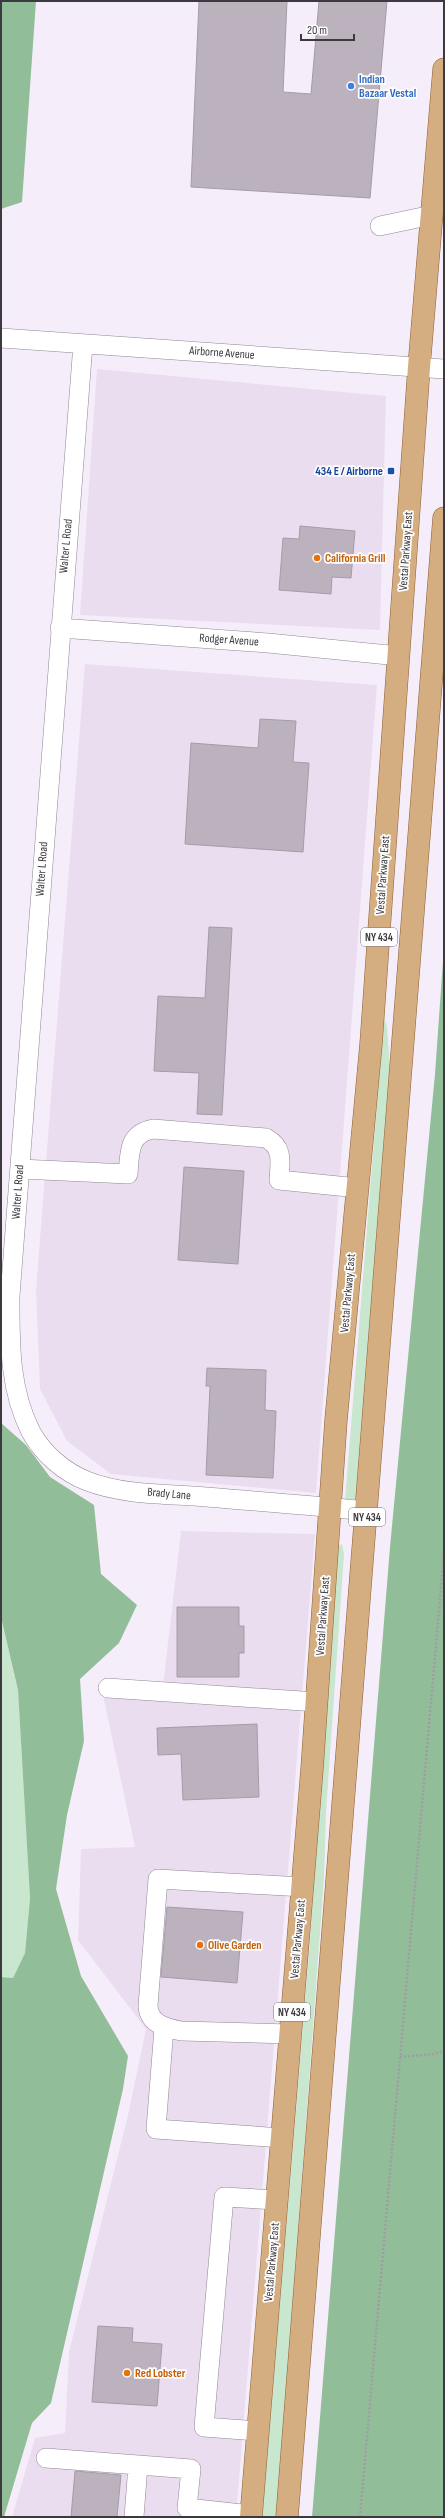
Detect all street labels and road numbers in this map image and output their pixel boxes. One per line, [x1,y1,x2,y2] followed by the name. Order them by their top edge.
[188,343,255,363] street label: Airborne Avenue
[396,511,416,591] street label: Vestal Parkway East
[56,518,76,574] street label: Walter L Road
[199,630,259,650] street label: Rodger Avenue
[373,835,393,915] street label: Vestal Parkway East
[33,841,51,897] street label: Walter L Road
[361,928,397,946] road number: NY 434
[9,1164,27,1220] street label: Walter L Road
[337,1253,359,1333] street label: Vestal Parkway East
[147,1485,192,1503] street label: Brady Lane
[349,1508,385,1526] road number: NY 434
[313,1576,333,1656] street label: Vestal Parkway East
[287,1899,309,1979] street label: Vestal Parkway East
[274,2003,310,2021] road number: NY 434
[261,2222,283,2302] street label: Vestal Parkway East

